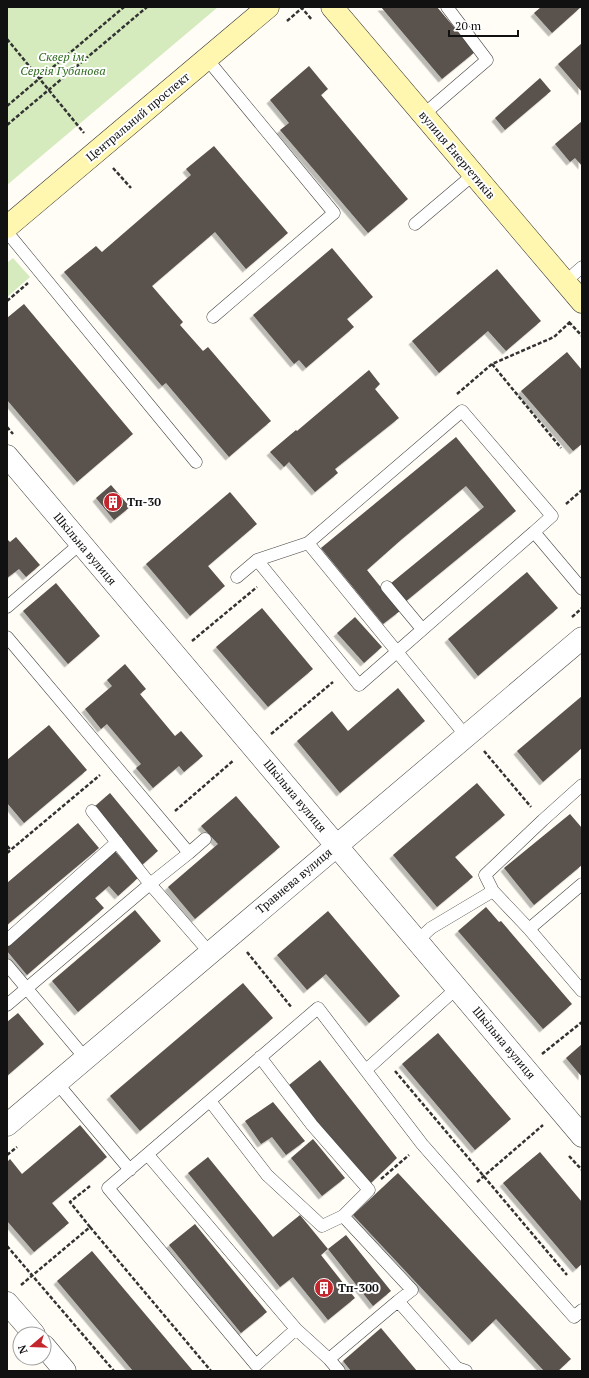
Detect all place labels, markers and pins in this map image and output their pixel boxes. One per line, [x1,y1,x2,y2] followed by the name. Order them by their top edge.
[102,491,124,513] building icon: Тп-30
[127,494,161,509] place label: Тп-30
[313,1277,335,1299] building icon: Тп-300
[338,1280,379,1295] place label: Тп-300

